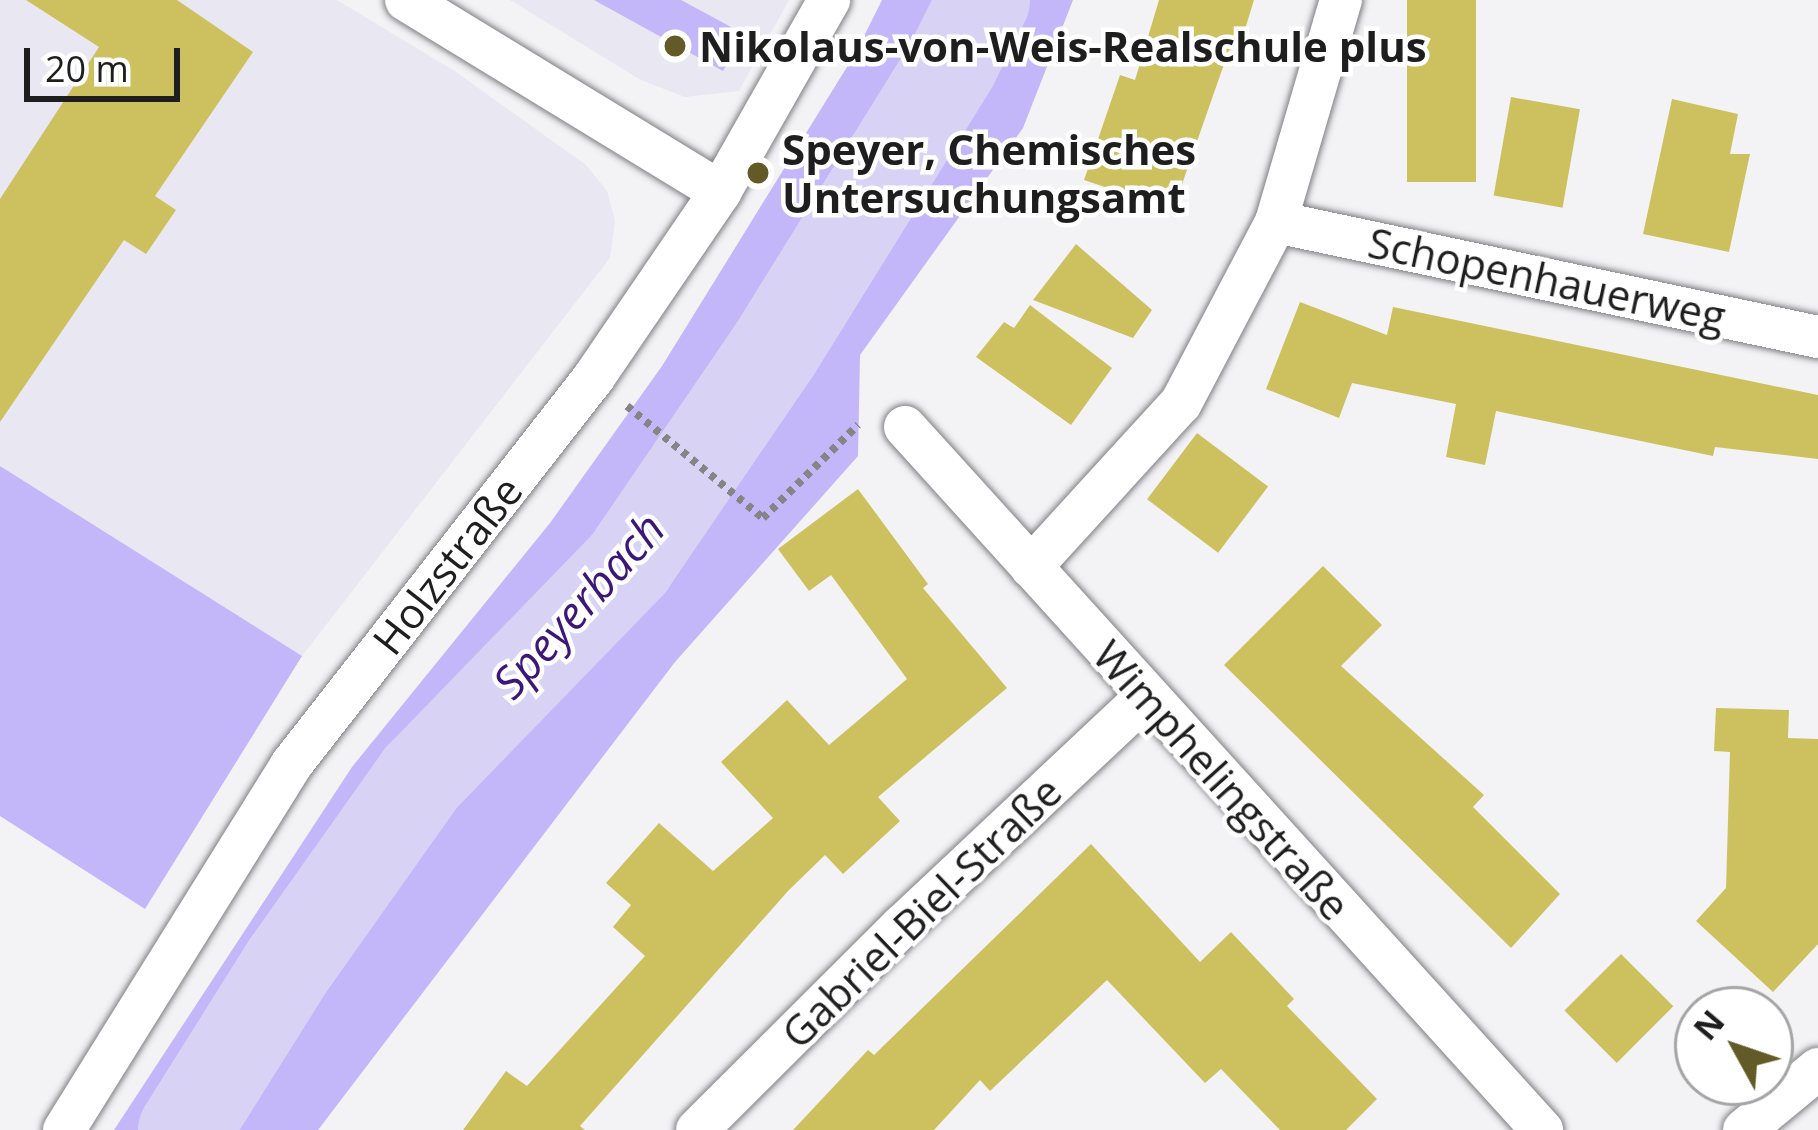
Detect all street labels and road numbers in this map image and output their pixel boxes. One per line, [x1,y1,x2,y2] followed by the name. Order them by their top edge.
[1364,217,1730,341] street label: Schopenhauerweg
[362,466,532,664] street label: Holzstraße
[1083,630,1361,930] street label: Wimphelingstraße
[771,766,1071,1058] street label: Gabriel-Biel-Straße

